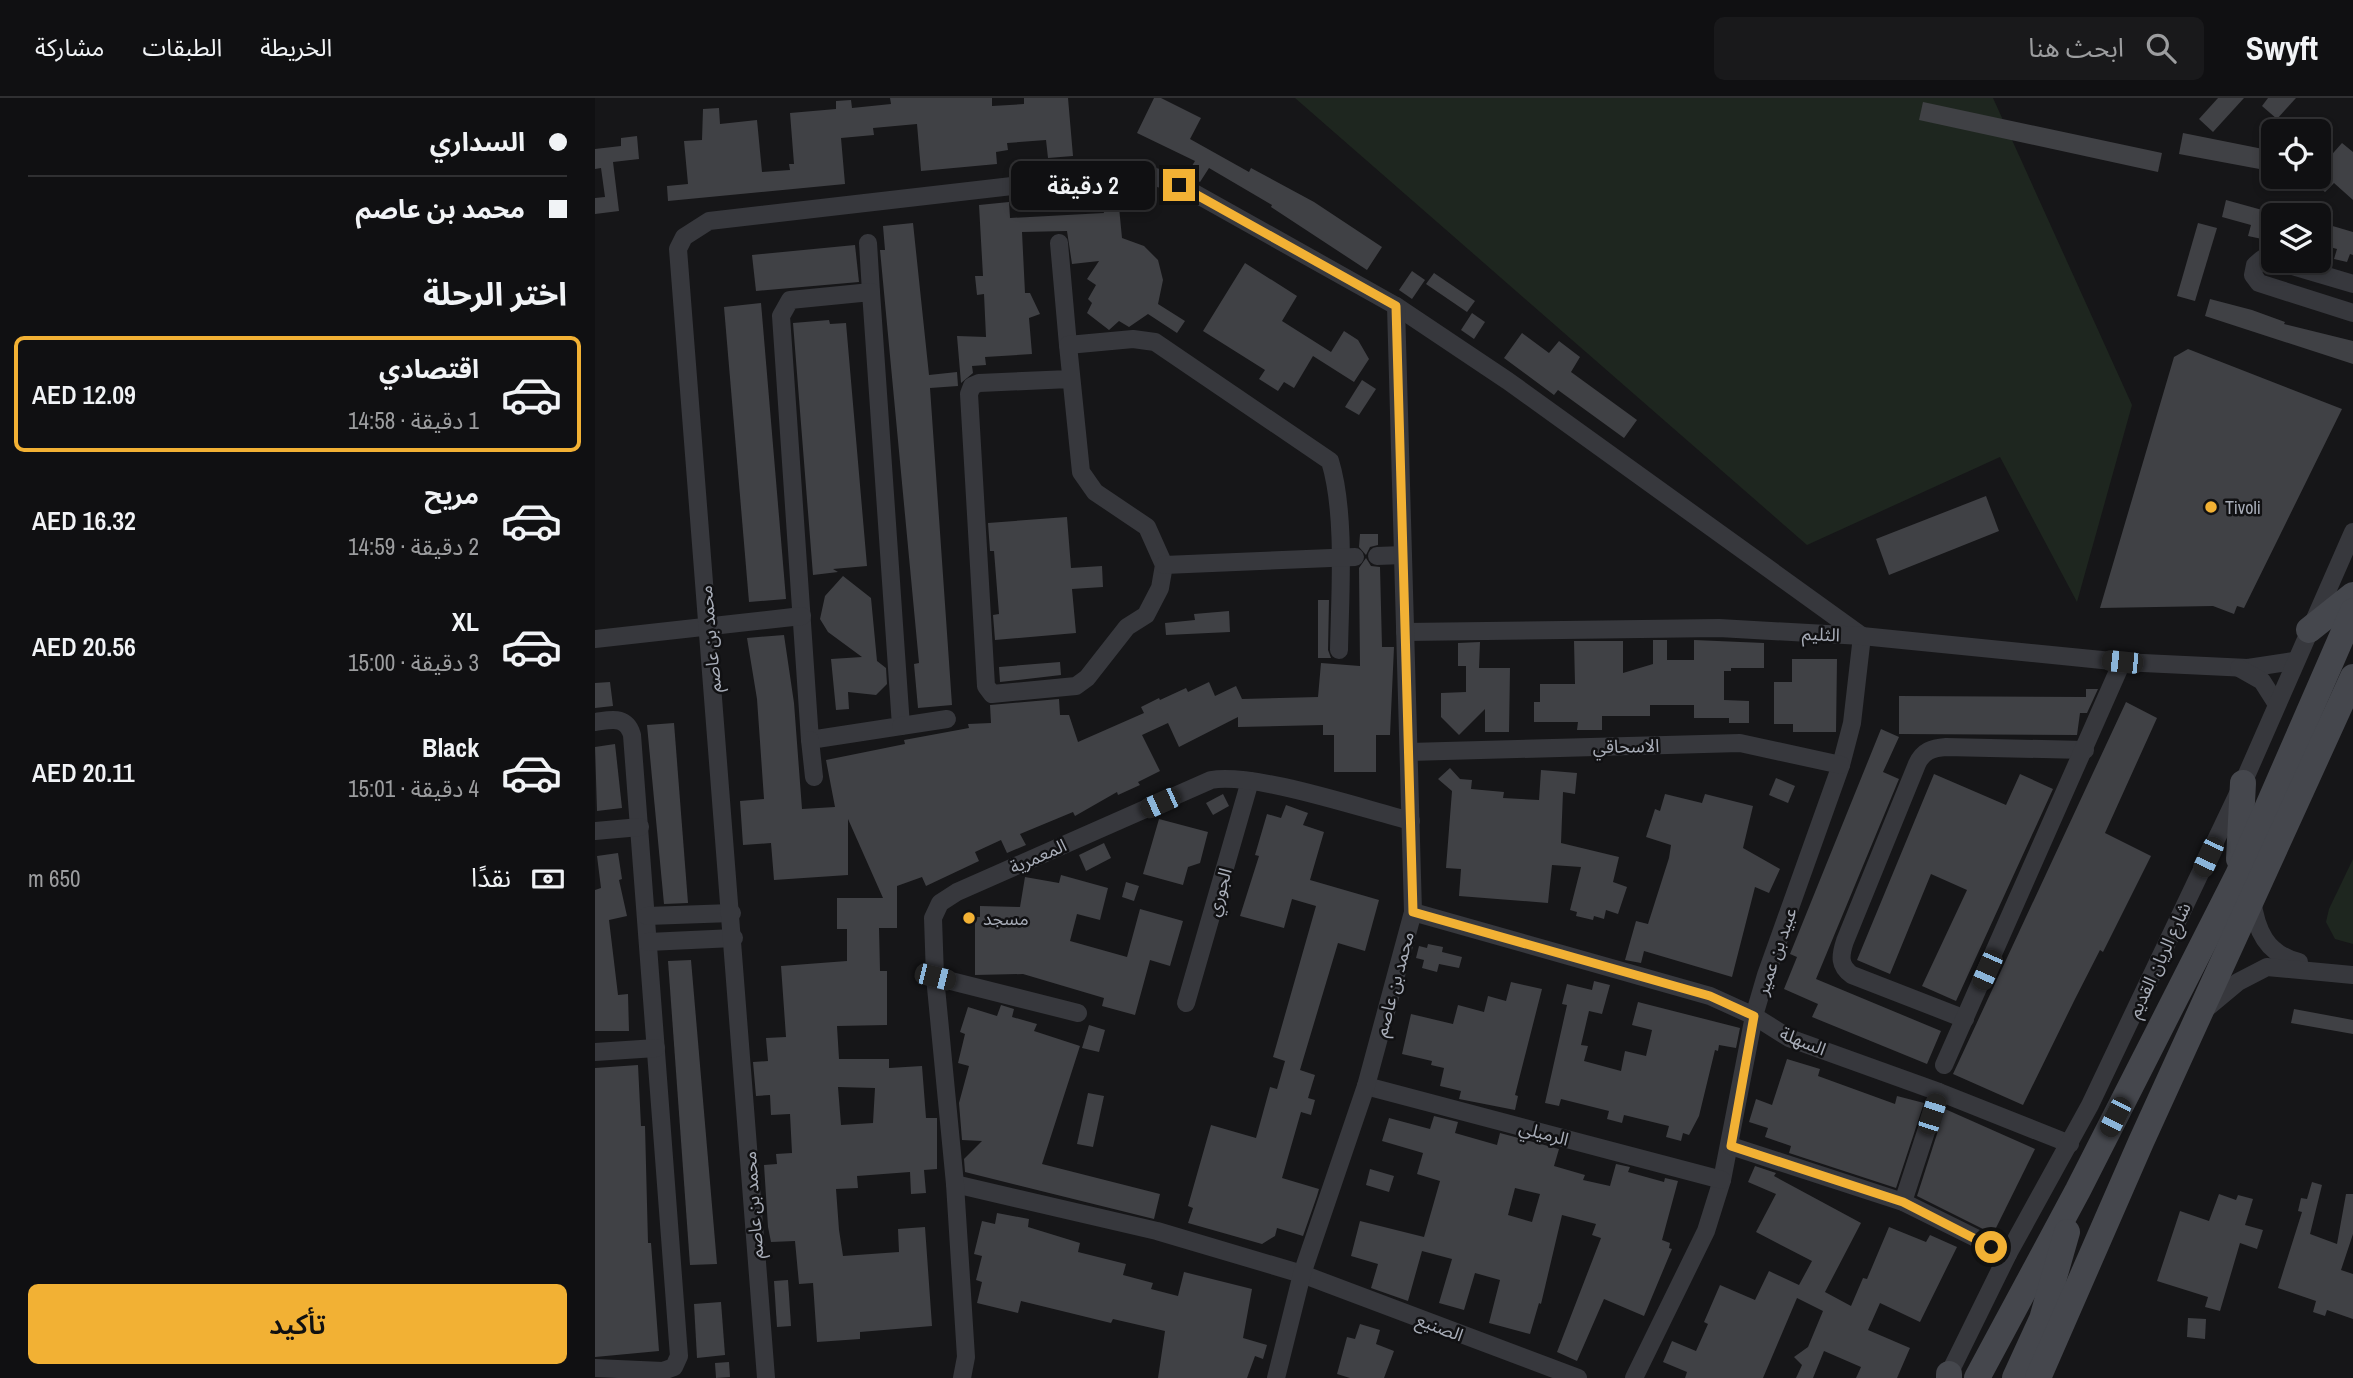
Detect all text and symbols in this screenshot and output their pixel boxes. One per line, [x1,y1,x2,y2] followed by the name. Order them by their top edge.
[1714,17,2204,80] search box
[2246,26,2318,70] text: Swyft
[2142,29,2180,67] icon: search
[2028,30,2124,65] text: ابحث هنا
[35,31,104,63] text: مشاركة
[142,31,222,63] text: الطبقات
[260,31,332,63] text: الخريطة
[2261,119,2331,273] map controls
[2261,119,2331,189] button: locate
[430,124,525,159] text: السداري
[1011,160,1155,210] callout: 2 دقيقة
[1163,169,1195,201] route end
[1047,170,1119,201] text: 2 دقيقة
[356,191,525,226] text: محمد بن عاصم
[2261,203,2331,273] button: layers
[423,272,567,315] text: اختر الرحلة
[379,351,479,386] text: اقتصادي
[500,363,563,426] icon: car
[32,377,136,412] text: AED 12.09
[348,405,479,436] text: 1 دقيقة · 14:58
[424,477,479,512] text: مريح
[500,489,563,552] icon: car
[2225,495,2261,520] place label: Tivoli
[2203,499,2219,515] marker: Tivoli
[32,503,136,538] text: AED 16.32
[348,531,479,562] text: 2 دقيقة · 14:59
[693,584,728,694] street label: محمد بن عاصم
[452,604,479,639] text: XL
[500,615,563,678] icon: car
[1801,621,1841,648] street label: الثليم
[32,629,136,664] text: AED 20.56
[348,647,479,678] text: 3 دقيقة · 15:00
[2101,649,2144,675] car
[422,730,479,765] text: Black
[1592,733,1660,760] street label: الاسحاقي
[500,741,563,804] icon: car
[32,755,135,790] text: AED 20.11
[348,773,479,804] text: 4 دقيقة · 15:01
[1137,785,1184,821] car
[1006,832,1070,880] street label: المعمرية
[2190,834,2227,880] car
[471,860,511,895] text: نقدًا
[529,860,567,898] icon: cash
[28,863,80,894] text: 650 m
[1200,865,1239,919] street label: الجوري
[2121,898,2199,1023] street label: شارع الريان القديم
[1749,904,1803,999] street label: عبيد بن عمير
[983,906,1029,931] place label: مسجد
[961,910,977,926] marker: مسجد
[1368,929,1421,1040] street label: محمد بن عاصم
[1969,947,2006,993] car
[913,962,958,992] car
[1776,1021,1830,1061] street label: السهلة
[1916,1091,1949,1137] car
[2097,1094,2134,1140] car
[1516,1114,1571,1153] street label: الرميلي
[737,1150,770,1260] street label: محمد بن عاصم
[1975,1231,2007,1263] route start
[28,1284,567,1364] button: تأكيد
[1412,1307,1467,1349] street label: الصنيع

